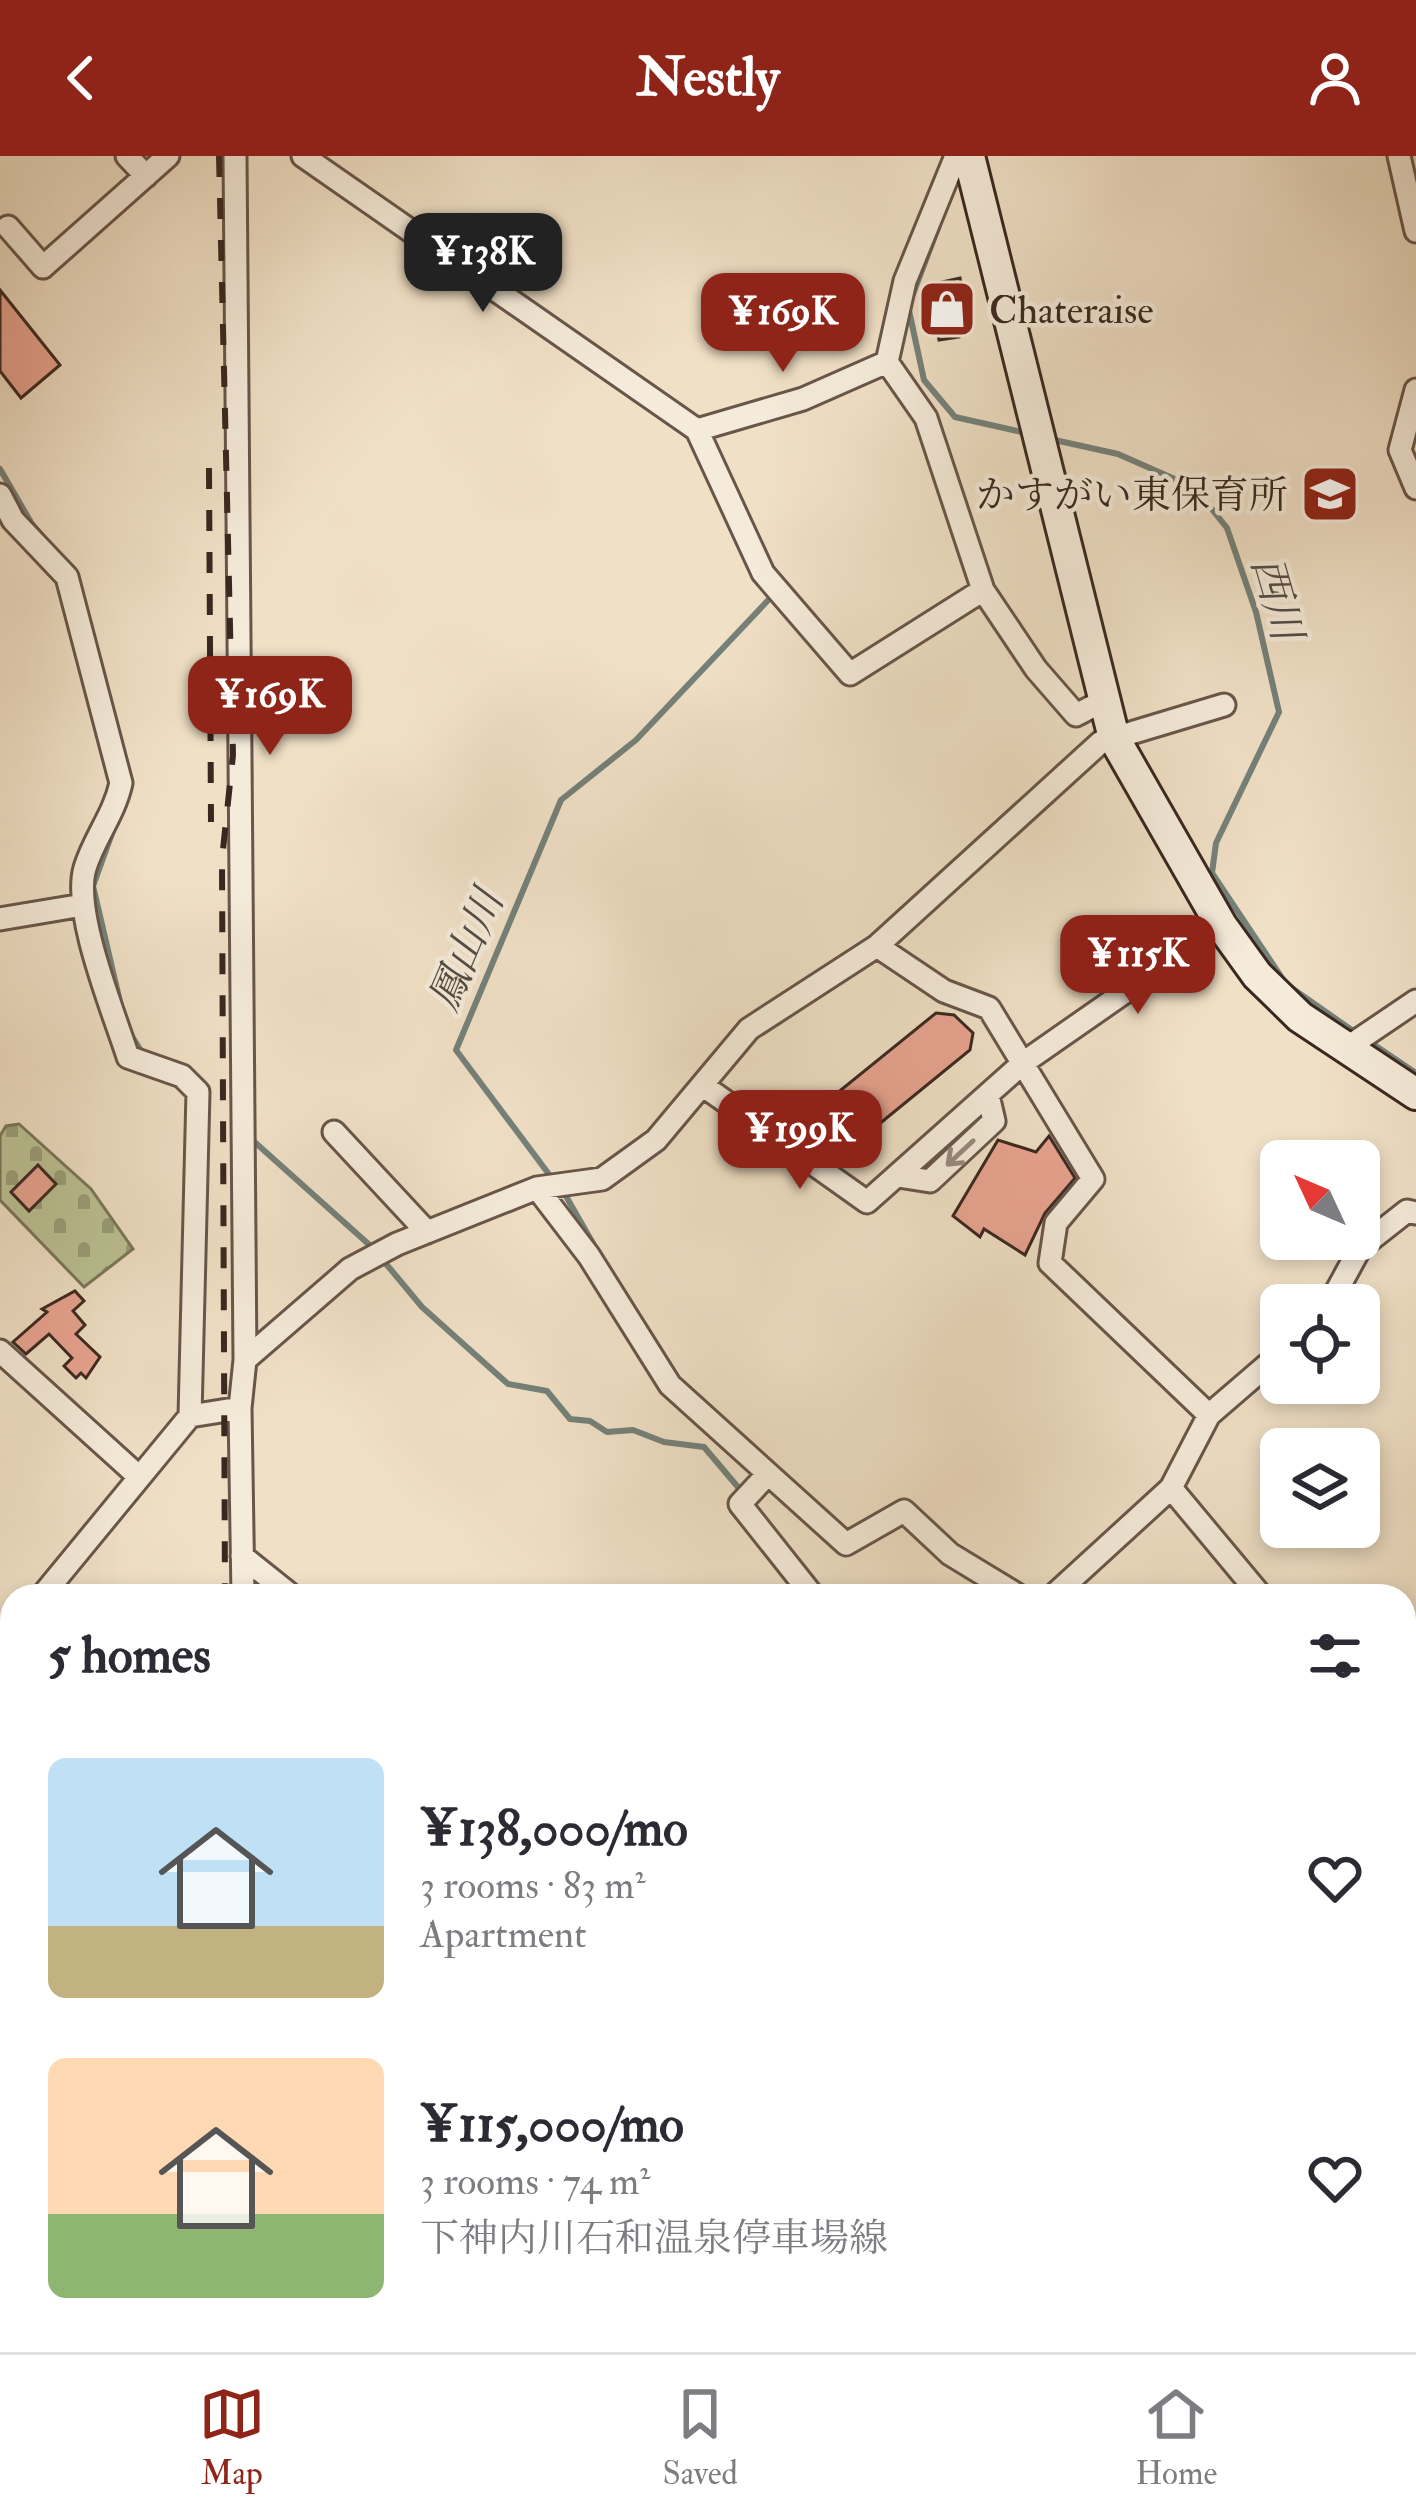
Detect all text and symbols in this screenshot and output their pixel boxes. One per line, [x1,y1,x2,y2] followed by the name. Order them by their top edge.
[636,44,780,112] text: Nestly
[48,45,114,111] icon: back
[1302,45,1368,111] icon: person
[399,213,567,315] pin: ¥138K
[431,227,535,276] text: ¥138K
[699,273,867,375] pin: ¥169K
[916,278,978,340] shop icon: Chateraise
[989,286,1154,335] place label: Chateraise
[728,287,838,336] text: ¥169K
[1299,463,1361,525] school or university icon: かすがい東保育所
[976,471,1288,520] place label: かすがい東保育所
[1240,551,1314,650] water label: 西川
[186,656,354,758] pin: ¥169K
[215,670,325,719] text: ¥169K
[418,879,517,1019] water label: 鳳山川
[1054,915,1222,1017] pin: ¥115K
[1087,929,1189,978] text: ¥115K
[716,1090,884,1192] pin: ¥199K
[745,1104,855,1153] text: ¥199K
[945,1138,975,1166] one-way arrow
[1260,1140,1380,1260] north arrow
[1260,1140,1380,1548] map controls
[1260,1284,1380,1404] button: locate
[1260,1428,1380,1548] button: layers
[1302,1623,1368,1689] icon: filters
[48,1624,211,1688] text: 5 homes
[420,1797,688,1861] text: ¥138,000/mo
[144,1806,288,1950] icon: home
[1302,1845,1368,1911] icon: heart
[420,1861,646,1910] text: 3 rooms · 83 m²
[420,1910,587,1959] text: Apartment
[420,2093,684,2157] text: ¥115,000/mo
[144,2106,288,2250] icon: home
[1302,2145,1368,2211] icon: heart
[420,2157,650,2206] text: 3 rooms · 74 m²
[420,2214,888,2263] text: 下神内川石和温泉停車場線
[199,2381,265,2494] tab: Map
[662,2381,738,2494] tab: Saved
[1135,2381,1217,2494] tab: Home

